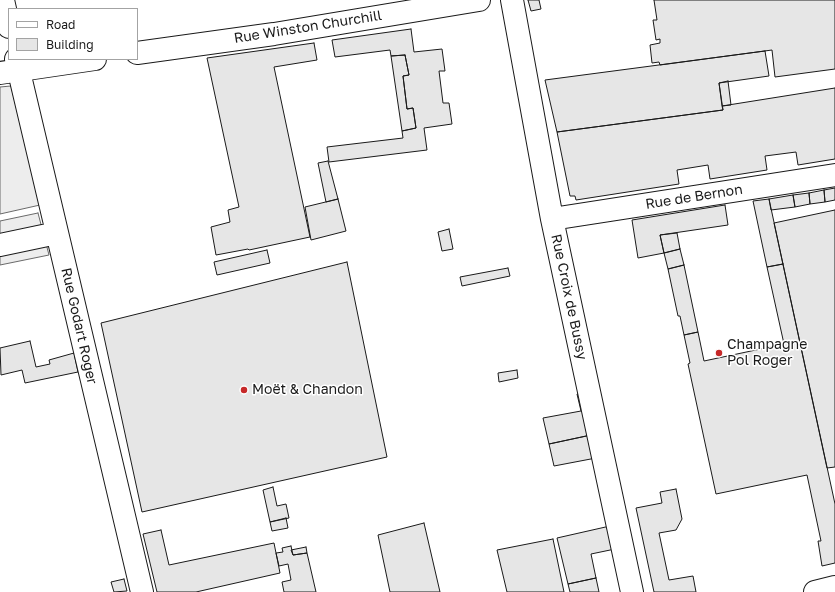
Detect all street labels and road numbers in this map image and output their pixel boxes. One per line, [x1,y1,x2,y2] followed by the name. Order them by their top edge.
[233,7,383,47] street label: Rue Winston Churchill
[644,181,744,213] street label: Rue de Bernon
[547,233,591,361] street label: Rue Croix de Bussy
[57,266,101,386] street label: Rue Godart Roger

